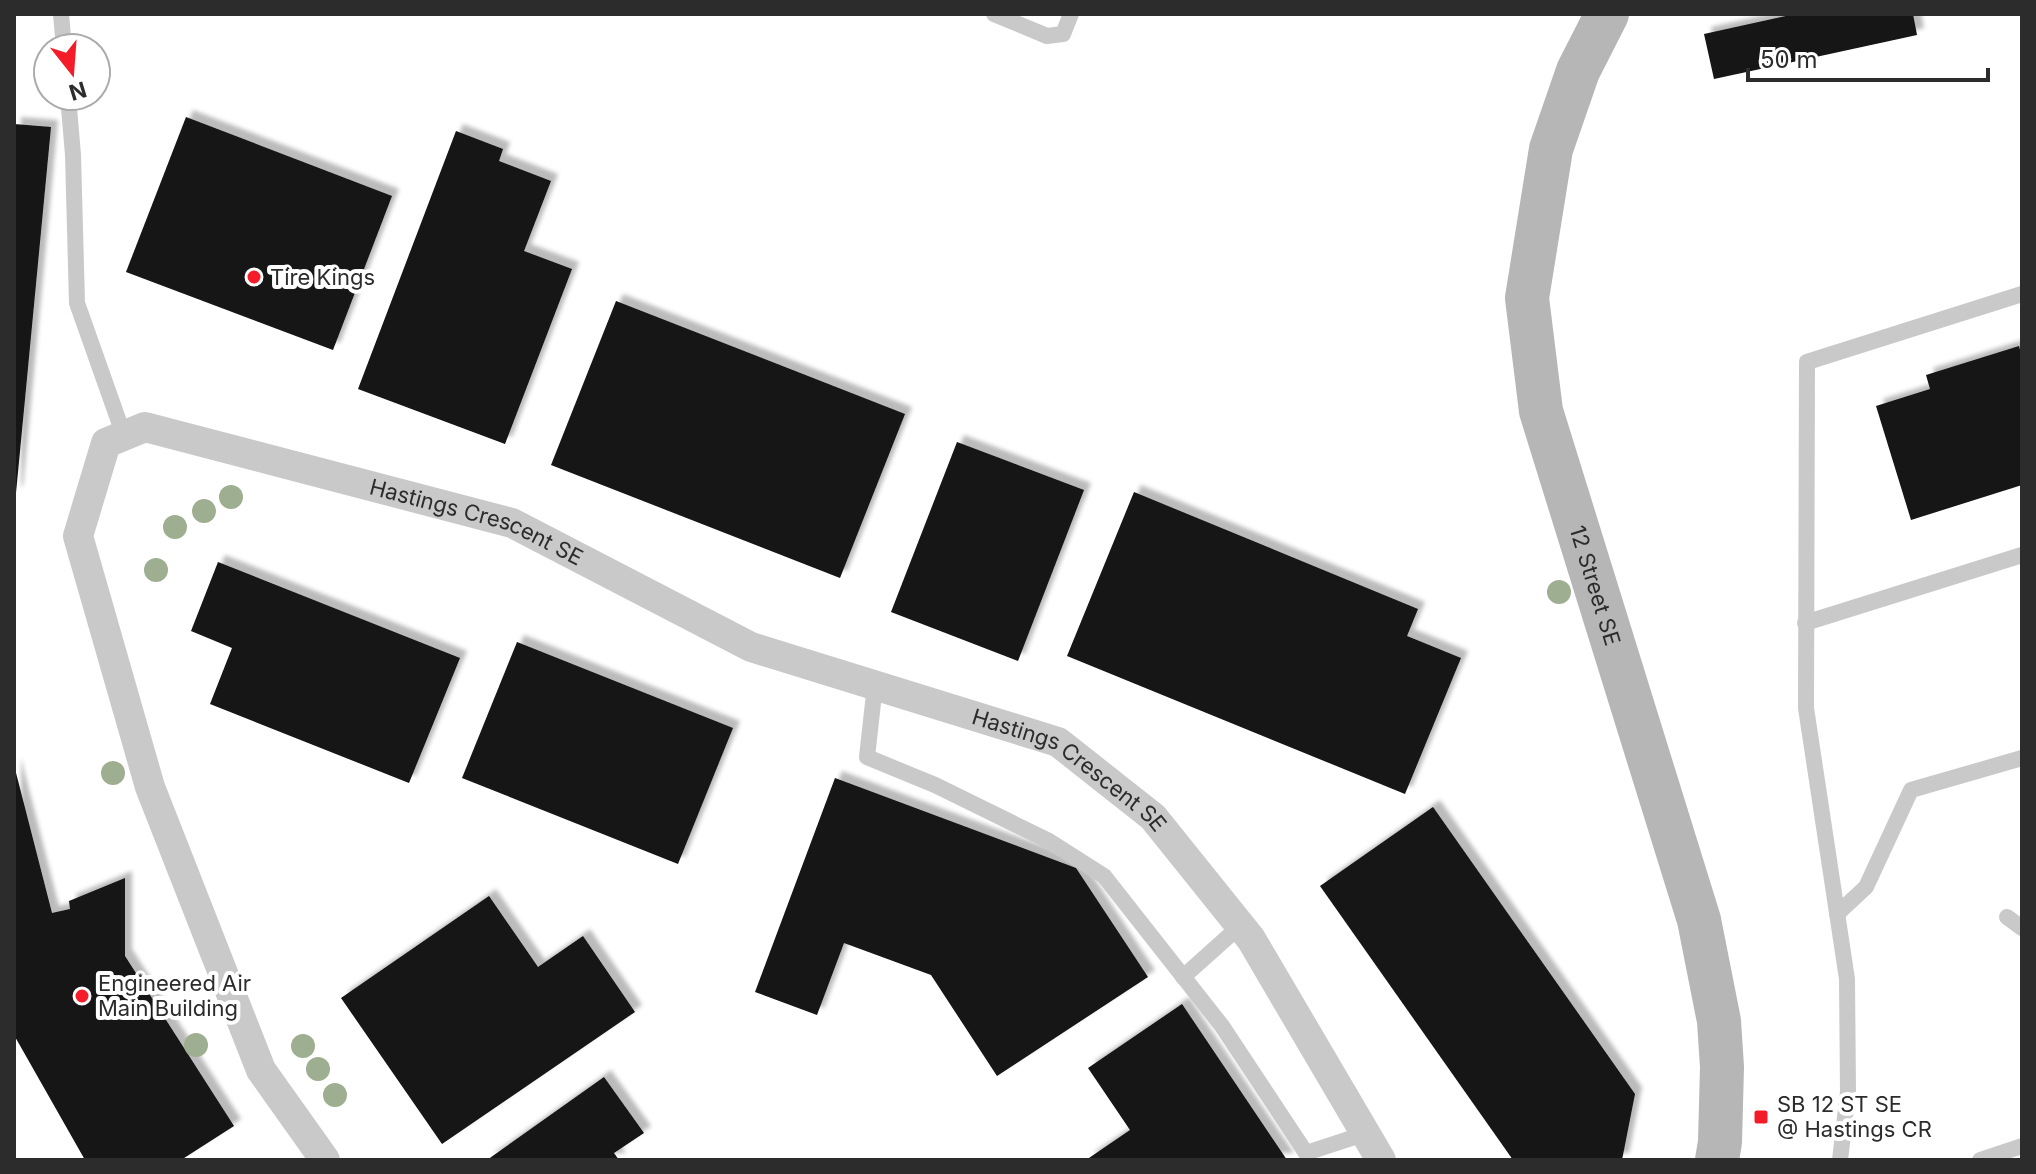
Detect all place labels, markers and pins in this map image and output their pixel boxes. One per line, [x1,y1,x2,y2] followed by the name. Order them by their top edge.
[270,264,375,290] place label: Tire Kings
[245,268,263,286] marker: Tire Kings
[98,970,251,1021] place label: Engineered Air Main Building
[73,987,91,1005] marker: Engineered Air Main Building
[1777,1091,1932,1142] place label: SB 12 ST SE @ Hastings CR
[1752,1108,1770,1126] marker: SB 12 ST SE @ Hastings CR

